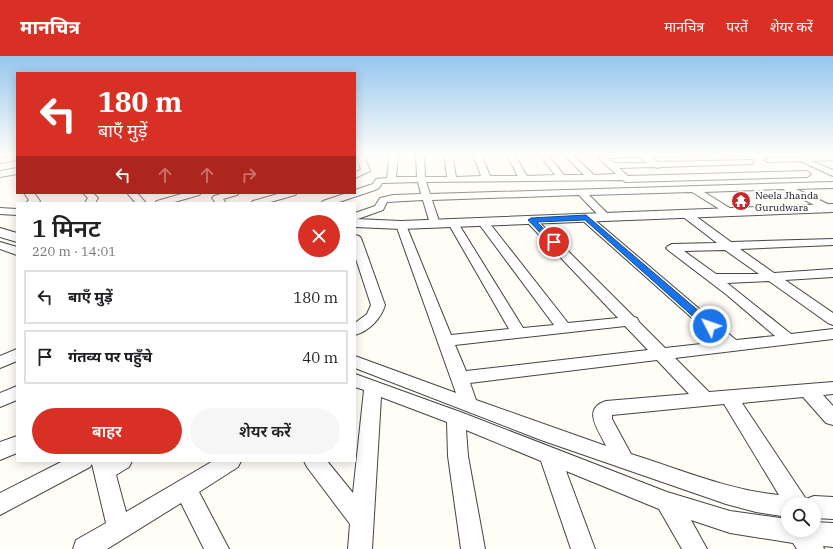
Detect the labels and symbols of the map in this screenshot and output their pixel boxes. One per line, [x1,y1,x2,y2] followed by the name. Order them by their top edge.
[755,189,819,214] place label: Neela Jhanda Gurudwara
[730,190,752,212] temple icon: Neela Jhanda Gurudwara
[537,225,571,259] pin
[689,305,731,347] position arrow

